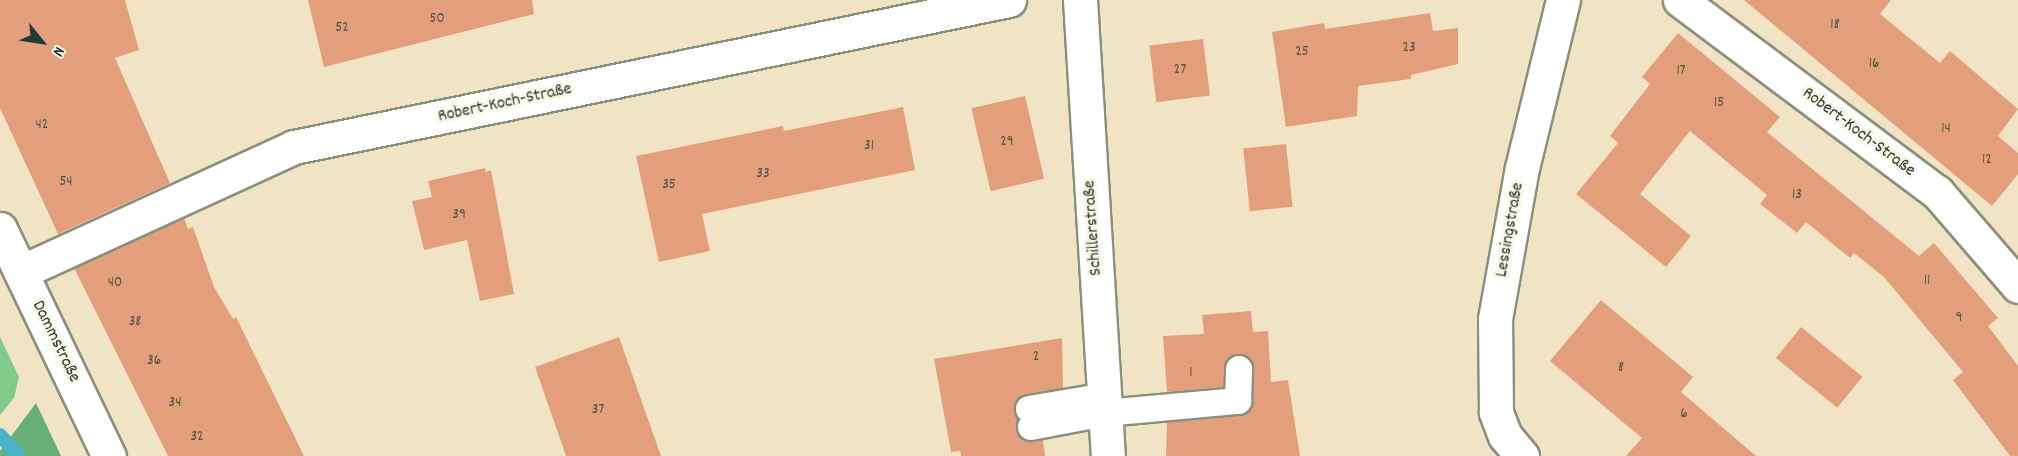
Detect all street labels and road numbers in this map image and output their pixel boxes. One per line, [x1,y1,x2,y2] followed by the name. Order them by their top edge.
[436,79,574,129] street label: Robert-Koch-Straße
[1797,83,1919,183] street label: Robert-Koch-Straße
[1080,180,1108,276] street label: Schillerstraße
[1492,181,1530,279] street label: Lessingstraße
[26,298,84,386] street label: Dammstraße

